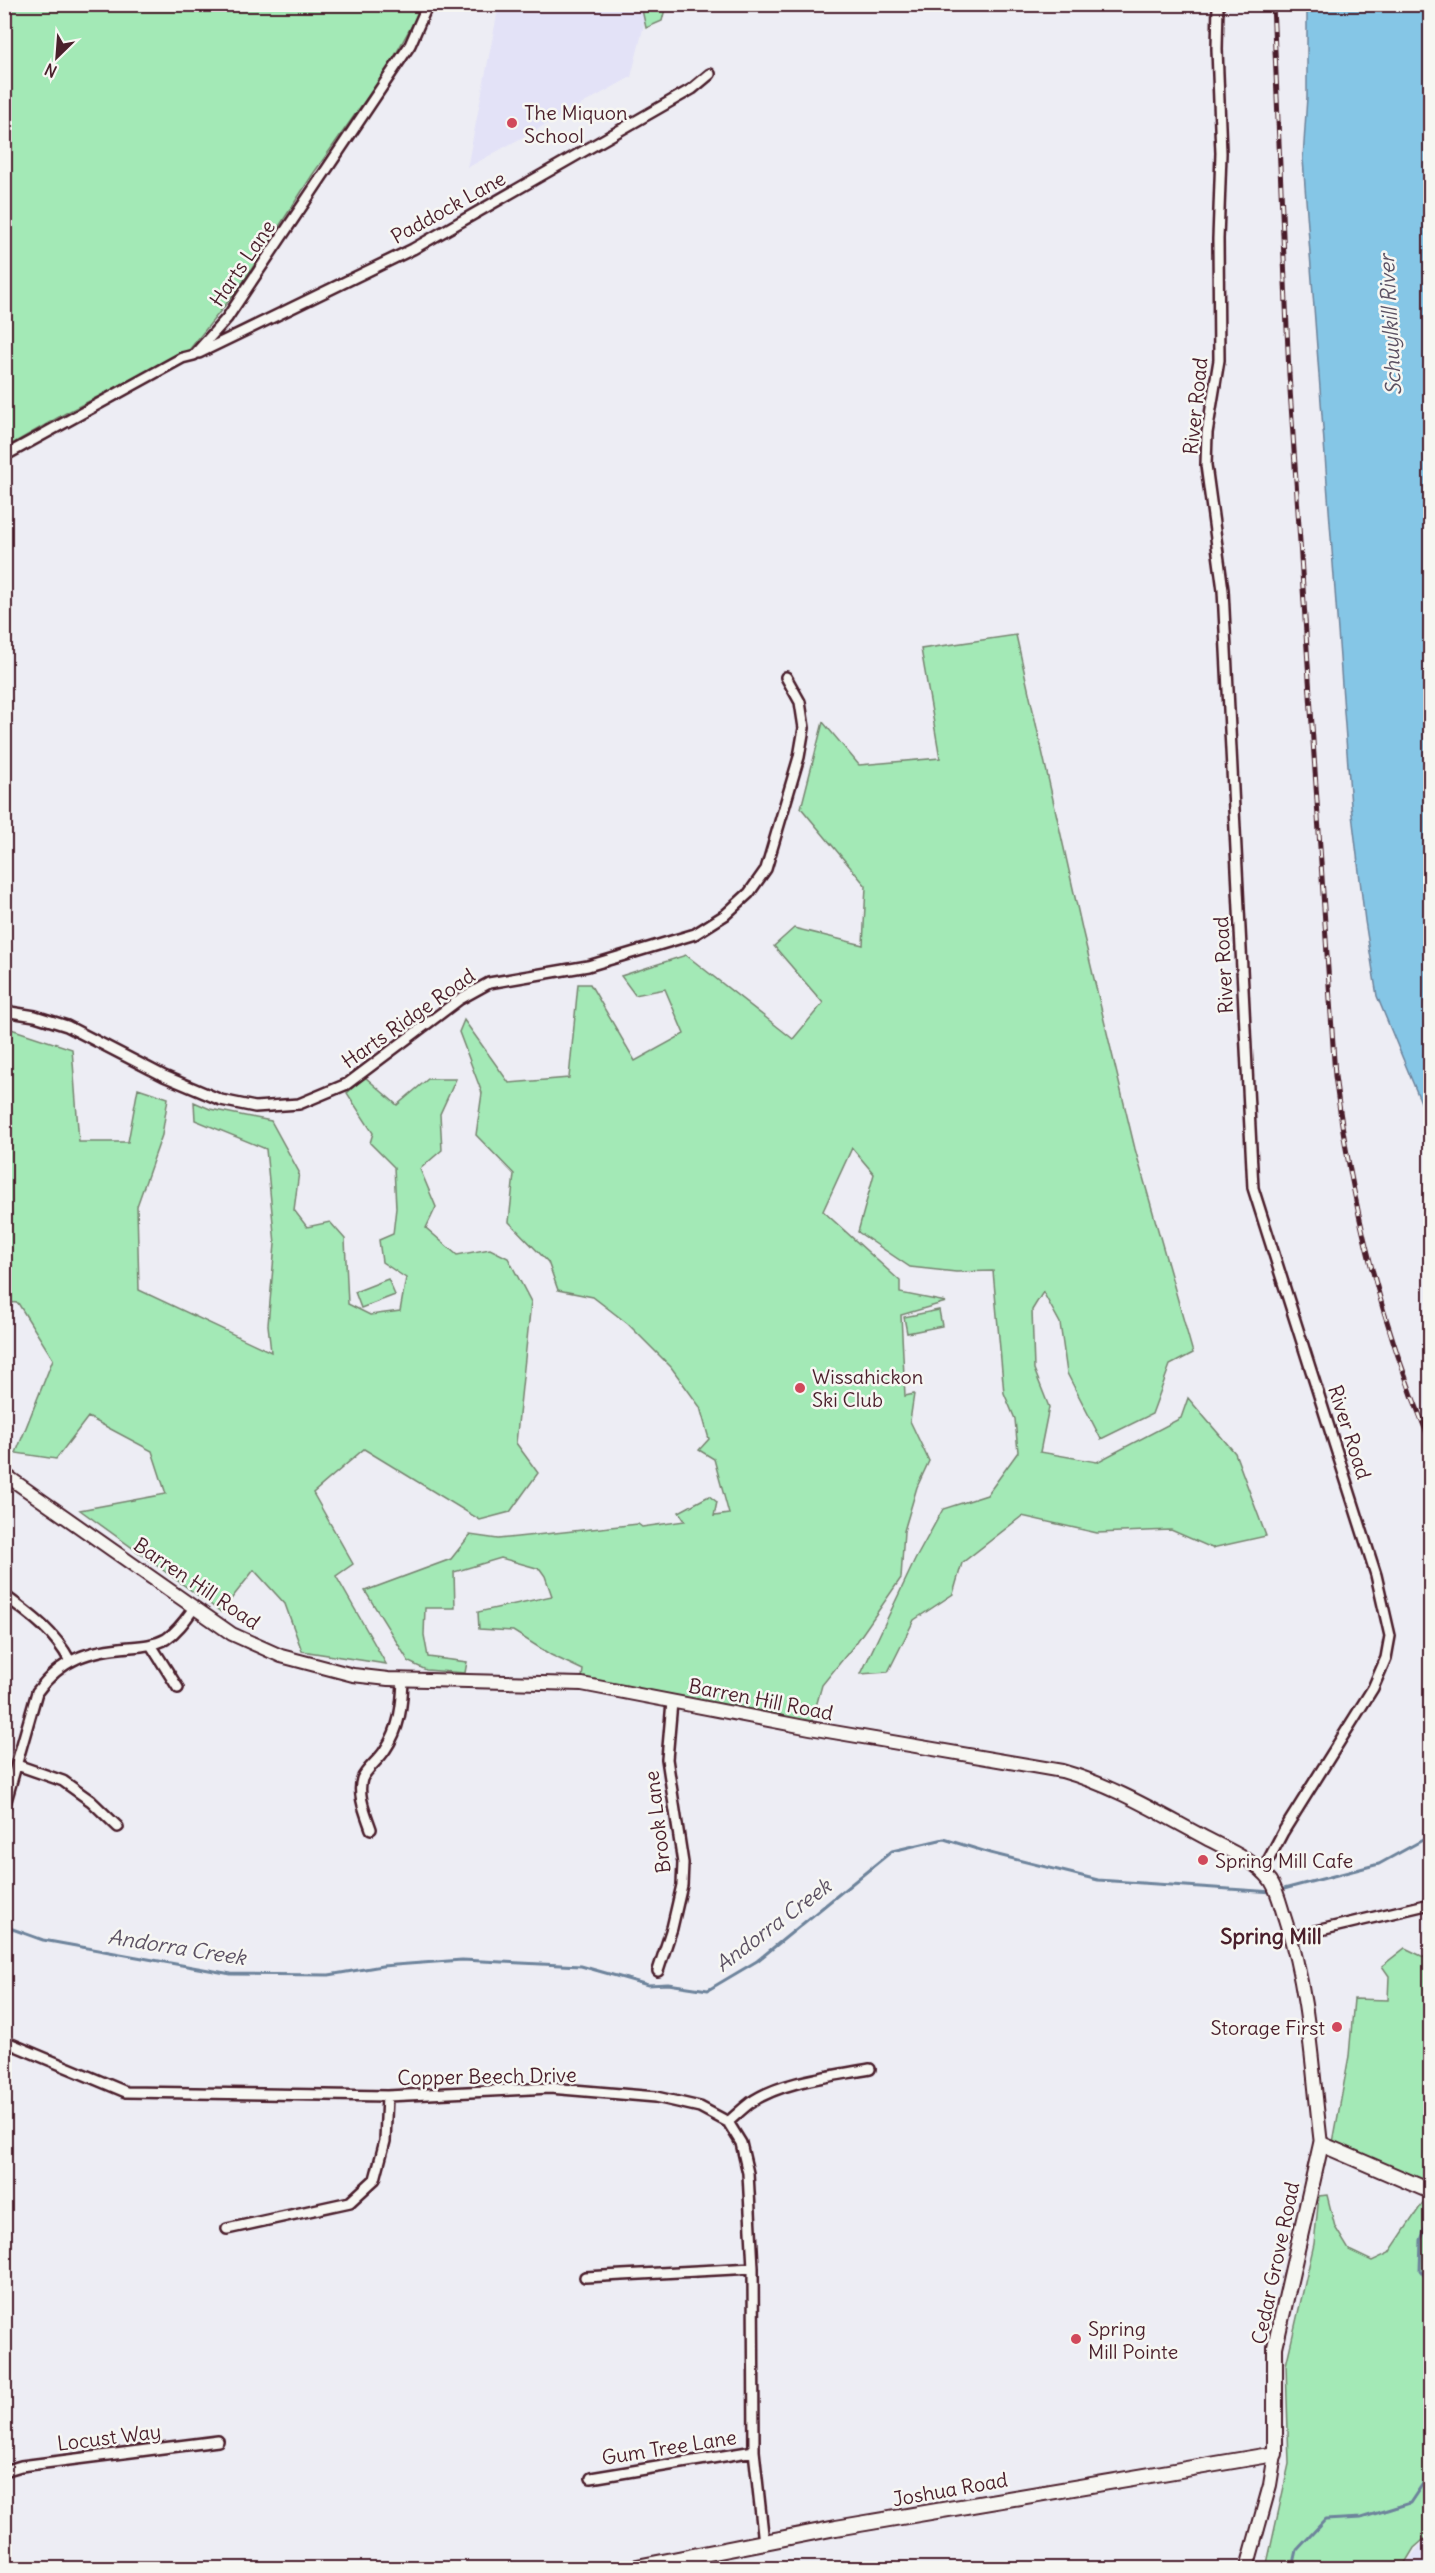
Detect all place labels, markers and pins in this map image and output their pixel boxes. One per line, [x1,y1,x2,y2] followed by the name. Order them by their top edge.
[524,100,628,148] place label: The Miquon School
[505,116,519,130] marker: The Miquon School
[812,1364,923,1412] place label: Wissahickon Ski Club
[793,1381,807,1395] marker: Wissahickon Ski Club
[1215,1848,1353,1873] place label: Spring Mill Cafe
[1196,1853,1210,1867] marker: Spring Mill Cafe
[1210,2015,1325,2040] place label: Storage First
[1330,2020,1344,2034] marker: Storage First
[1088,2316,1178,2364] place label: Spring Mill Pointe
[1069,2332,1083,2346] marker: Spring Mill Pointe

